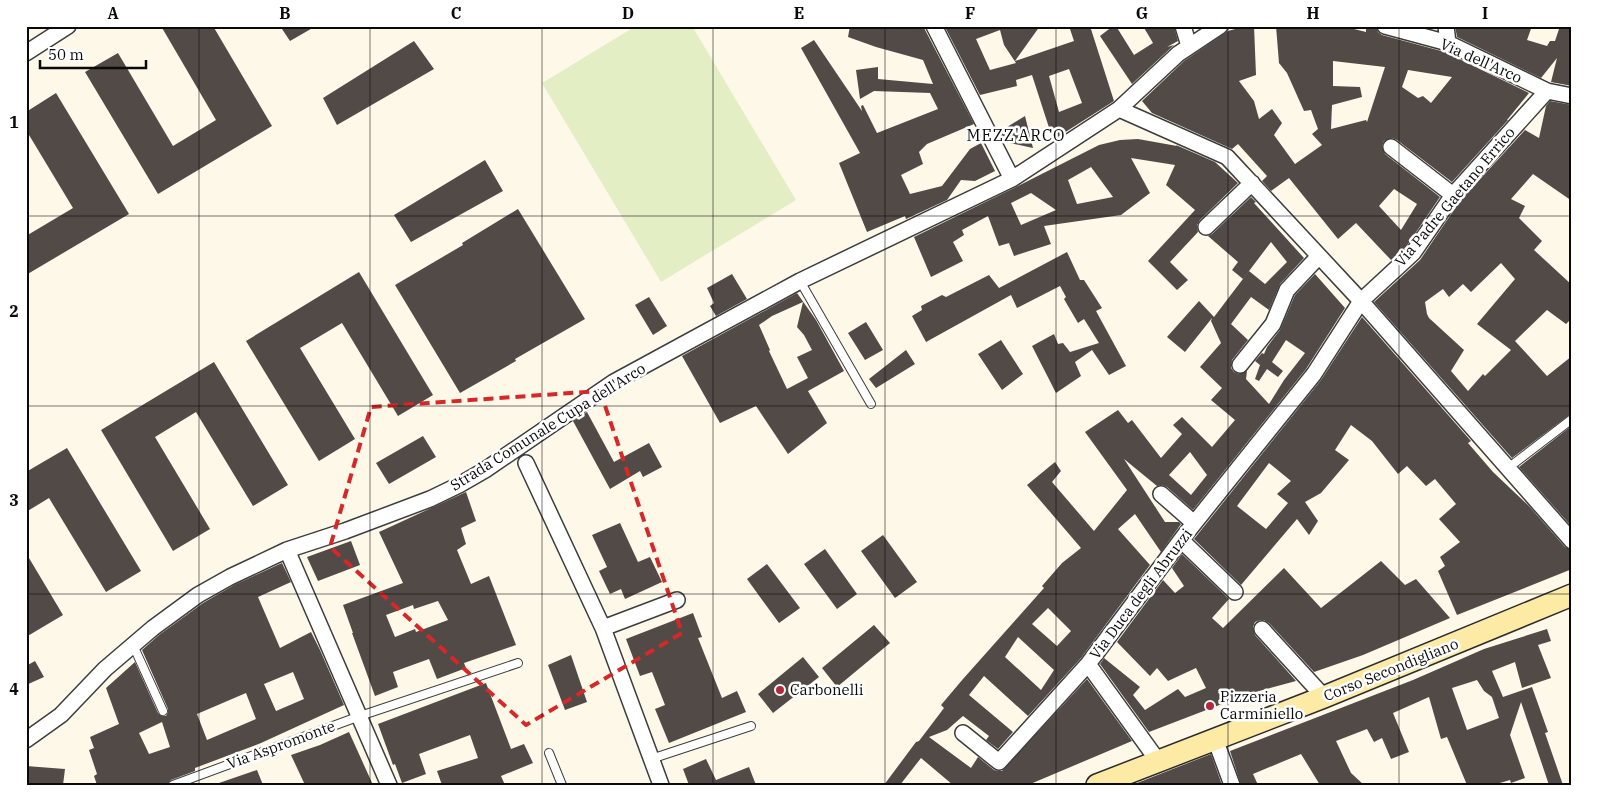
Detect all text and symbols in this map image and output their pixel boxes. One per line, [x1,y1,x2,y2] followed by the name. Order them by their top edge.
[107,3,119,23] text: A
[279,3,291,23] text: B
[451,3,461,23] text: C
[622,3,634,23] text: D
[794,3,804,23] text: E
[965,3,975,23] text: F
[1136,3,1148,23] text: G
[1307,3,1320,23] text: H
[1482,3,1488,23] text: I
[1437,34,1525,87] street label: Via dell'Arco
[40,38,146,70] scale bar
[48,45,84,64] text: 50 m
[9,112,19,132] text: 1
[1391,123,1519,270] street label: Via Padre Gaetano Errico
[966,125,1066,145] district label: MEZZ'ARCO
[9,301,19,321] text: 2
[447,358,649,495] street label: Strada Comunale Cupa dell'Arco
[9,490,19,510] text: 3
[1085,524,1196,663] street label: Via Duca degli Abruzzi
[1321,634,1461,705] street label: Corso Secondigliano
[9,679,19,699] text: 4
[790,680,864,699] place label: Carbonelli
[774,684,786,696] marker: Carbonelli
[1220,687,1303,723] place label: Pizzeria Carminiello
[1204,700,1216,712] marker: Pizzeria Carminiello
[224,716,337,773] street label: Via Aspromonte

